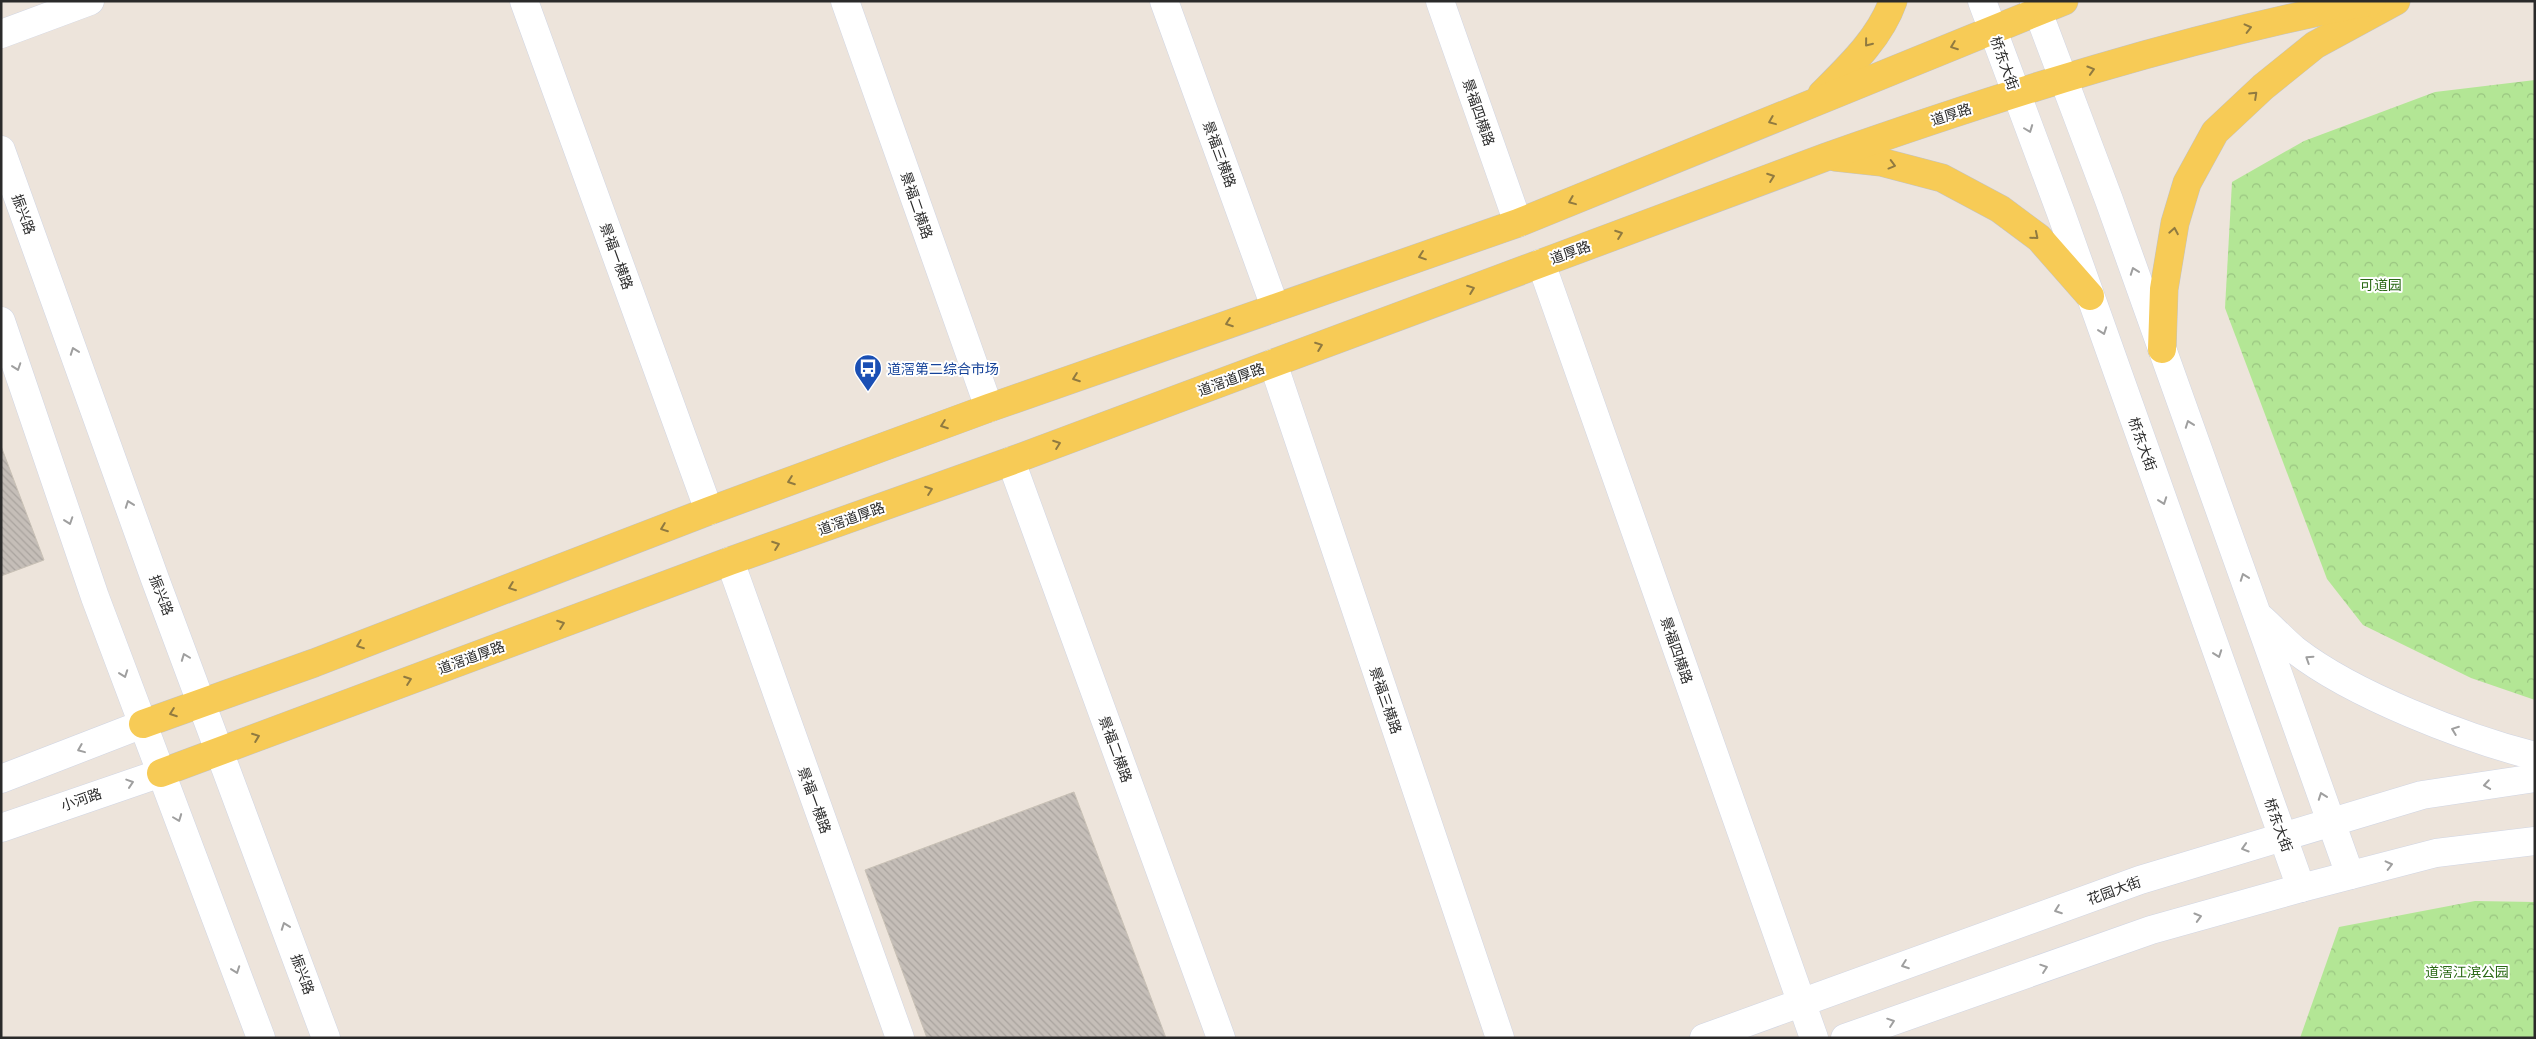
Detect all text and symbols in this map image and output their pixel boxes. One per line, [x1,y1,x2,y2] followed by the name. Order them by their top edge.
[2244,23,2252,33] one-way arrow
[1987,34,2023,92] street label: 桥东大街
[1865,37,1874,46] one-way arrow
[1951,40,1959,50] one-way arrow
[2087,66,2095,76] one-way arrow
[1460,76,1498,148] street label: 景福四横路
[2249,92,2258,101] one-way arrow
[1928,99,1974,129] street label: 道厚路
[1768,114,1777,125] one-way arrow
[1200,118,1240,190] street label: 景福三横路
[2023,124,2033,133] one-way arrow
[1887,159,1895,169] one-way arrow
[898,169,936,241] street label: 景福二横路
[1767,173,1775,183] one-way arrow
[9,191,39,237] street label: 振兴路
[1568,195,1577,205] one-way arrow
[597,220,637,292] street label: 景福一横路
[2168,227,2178,235] one-way arrow
[1614,230,1623,240] one-way arrow
[2030,231,2039,240] one-way arrow
[1547,237,1593,267] street label: 道厚路
[1419,250,1427,260] one-way arrow
[2130,267,2140,276] one-way arrow
[2360,276,2402,293] park label: 可道园
[1466,285,1475,295] one-way arrow
[1226,317,1234,327] one-way arrow
[2097,326,2107,335] one-way arrow
[1314,342,1323,352] one-way arrow
[70,348,80,356] one-way arrow
[853,353,883,392] bus stop icon: 道滘第二综合市场
[1195,359,1267,399] street label: 道滘道厚路
[887,360,999,377] place label: 道滘第二综合市场
[11,362,21,371] one-way arrow
[1072,372,1081,382] one-way arrow
[2125,415,2161,473] street label: 桥东大街
[940,419,948,429] one-way arrow
[2185,420,2195,429] one-way arrow
[1052,440,1061,450] one-way arrow
[787,475,796,485] one-way arrow
[925,486,933,496] one-way arrow
[2157,496,2167,504] one-way arrow
[815,498,887,538] street label: 道滘道厚路
[125,500,135,509] one-way arrow
[64,516,74,524] one-way arrow
[660,522,669,532] one-way arrow
[772,541,780,551] one-way arrow
[147,572,177,618] street label: 振兴路
[2240,573,2250,582] one-way arrow
[508,581,517,591] one-way arrow
[1658,614,1696,686] street label: 景福四横路
[556,620,564,630] one-way arrow
[435,637,507,677] street label: 道滘道厚路
[357,639,365,649] one-way arrow
[2212,649,2222,657] one-way arrow
[181,653,191,661] one-way arrow
[2306,656,2315,665] one-way arrow
[1367,664,1405,736] street label: 景福三横路
[118,669,128,677] one-way arrow
[403,676,412,686] one-way arrow
[169,707,177,717] one-way arrow
[1096,713,1136,785] street label: 景福二横路
[2451,726,2460,736] one-way arrow
[251,733,260,743] one-way arrow
[78,743,86,753] one-way arrow
[795,764,835,836] street label: 景福一横路
[125,778,134,788] one-way arrow
[2482,779,2491,789] one-way arrow
[58,784,104,814] street label: 小河路
[2318,792,2328,801] one-way arrow
[2261,796,2297,854] street label: 桥东大街
[172,813,183,822] one-way arrow
[2242,843,2250,853] one-way arrow
[2384,860,2393,871] one-way arrow
[2085,872,2143,908] street label: 花园大街
[2054,904,2062,914] one-way arrow
[2193,912,2202,922] one-way arrow
[281,922,291,931] one-way arrow
[288,951,318,997] street label: 振兴路
[1901,959,1910,969] one-way arrow
[2425,963,2509,980] park label: 道滘江滨公园
[2039,964,2048,974] one-way arrow
[229,965,240,974] one-way arrow
[1886,1018,1894,1028] one-way arrow

